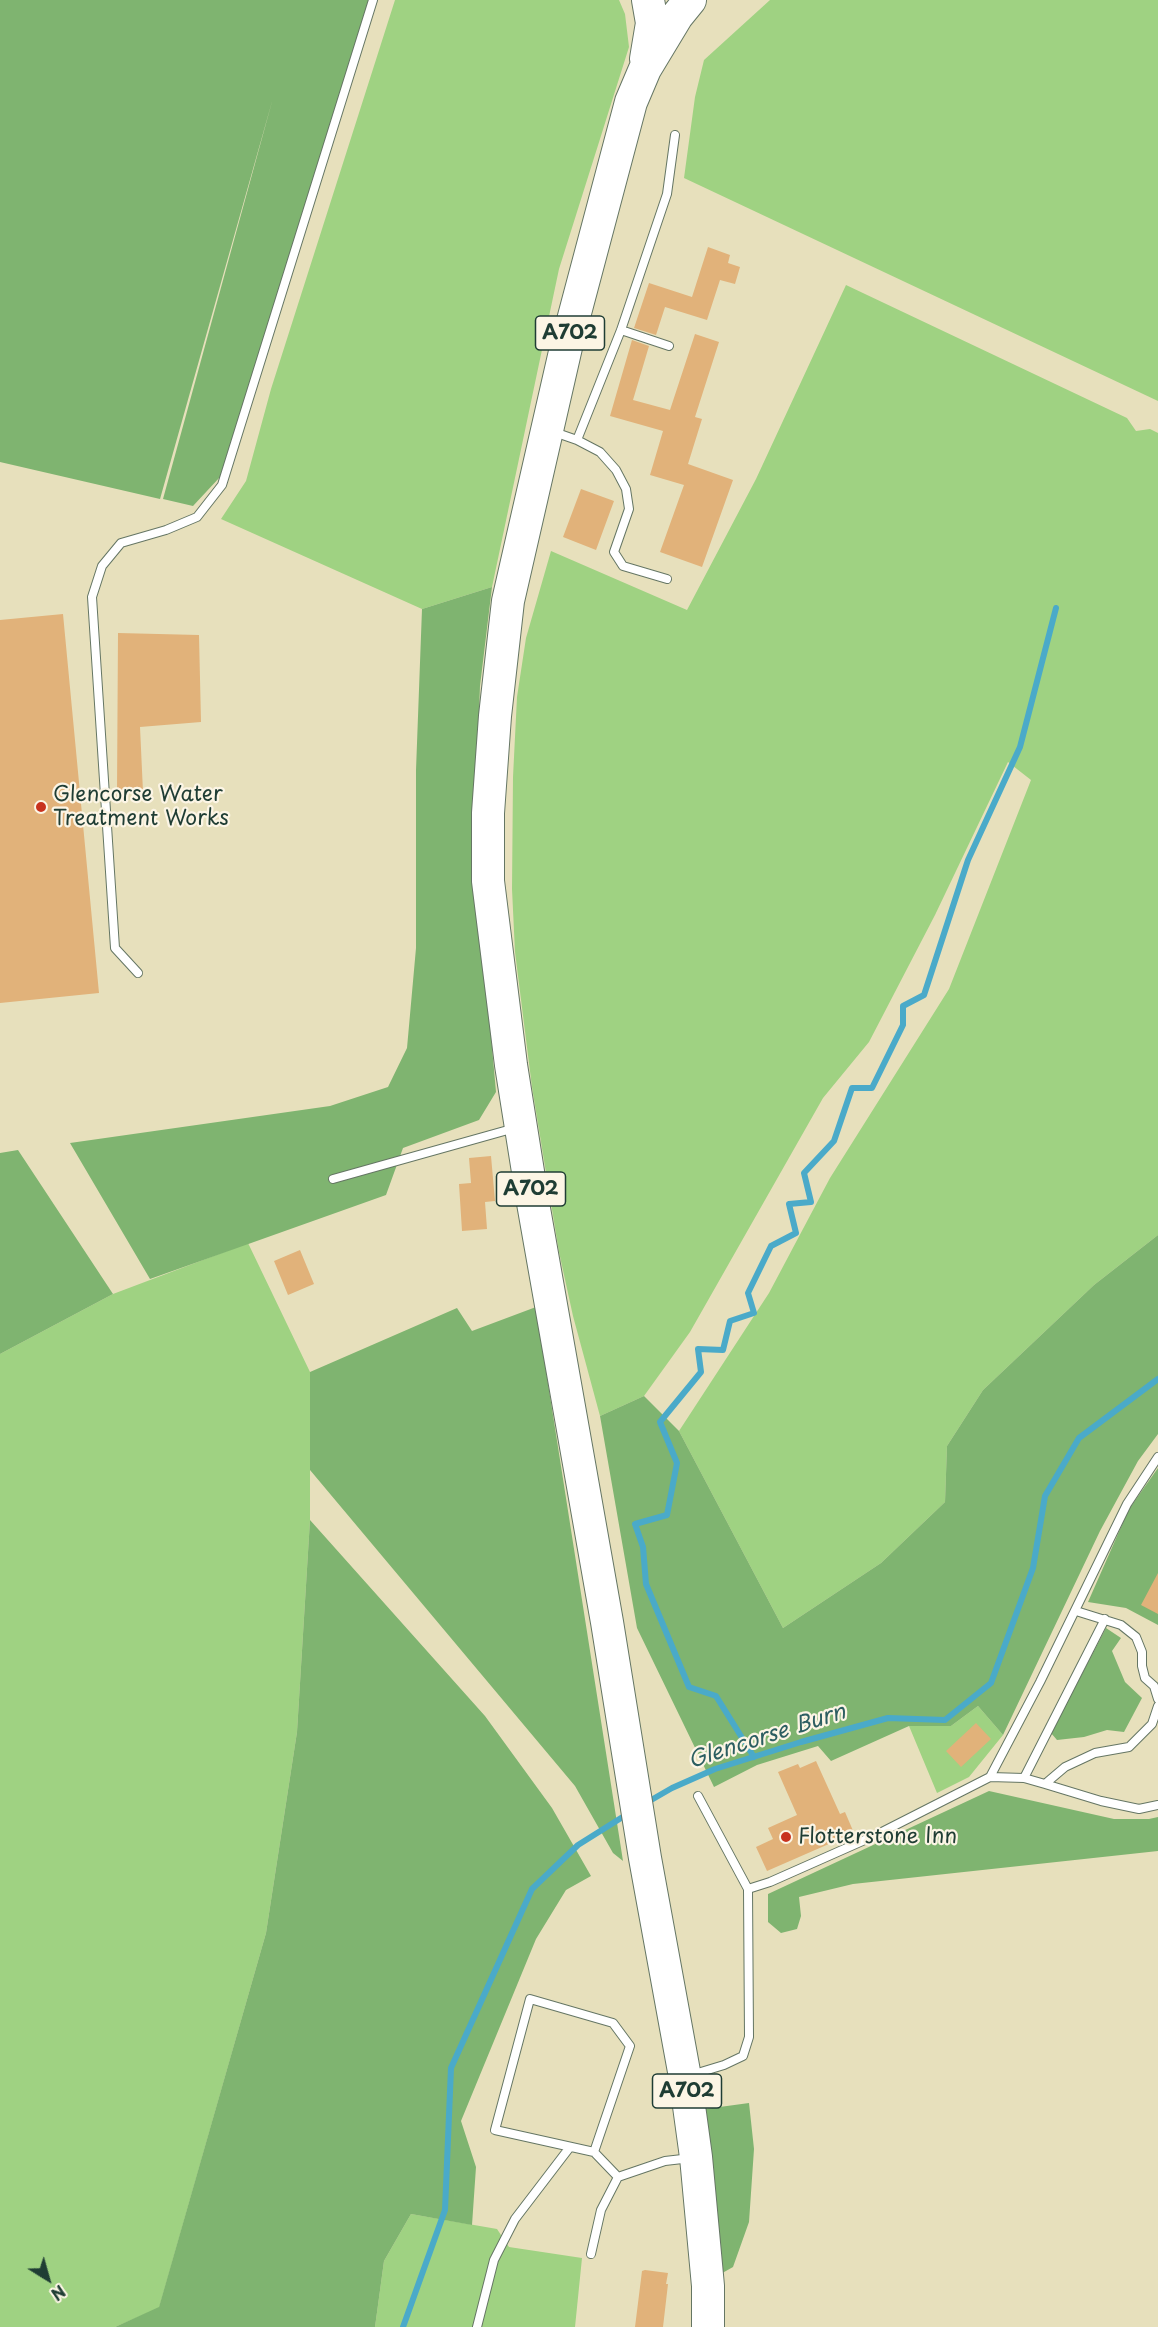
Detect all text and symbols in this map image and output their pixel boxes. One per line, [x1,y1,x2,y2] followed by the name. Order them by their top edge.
[536,316,604,350] road number: A702
[53,782,229,832] place label: Glencorse Water Treatment Works
[34,800,48,814] marker: Glencorse Water Treatment Works
[496,1172,566,1206] road number: A702
[685,1699,849,1775] water label: Glencorse Burn
[798,1824,957,1850] place label: Flotterstone Inn
[779,1830,793,1844] marker: Flotterstone Inn
[652,2074,722,2108] road number: A702
[18,2249,78,2309] north arrow
[47,2280,71,2307] text: N

